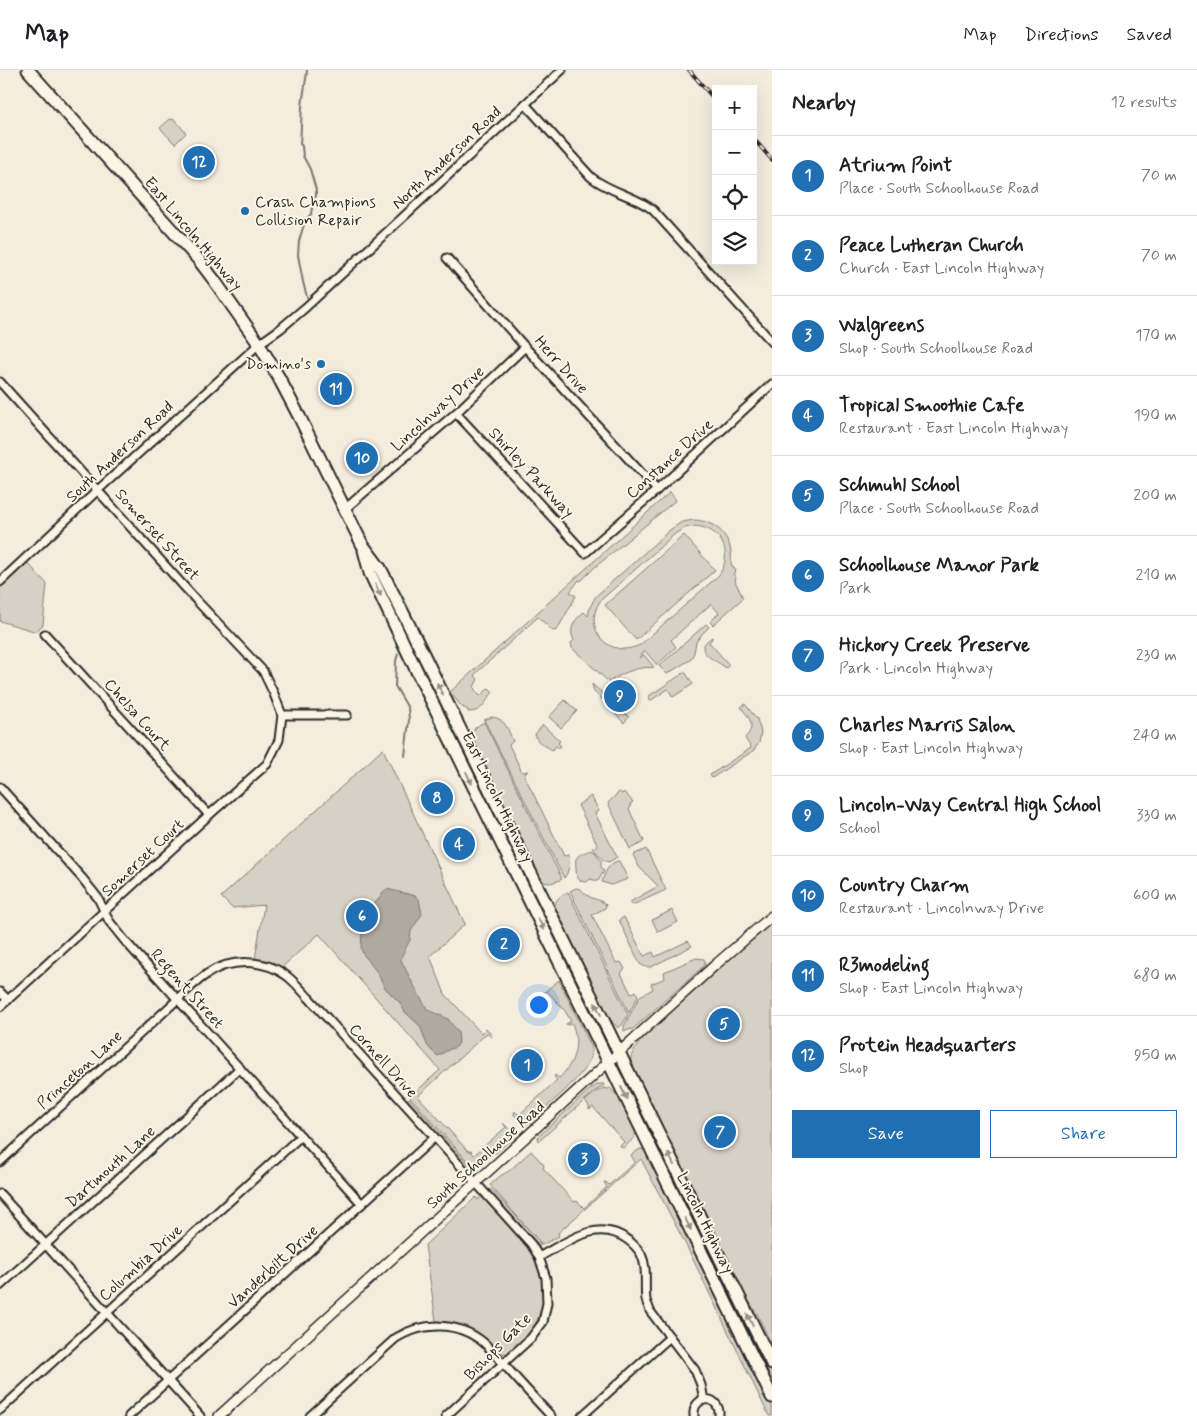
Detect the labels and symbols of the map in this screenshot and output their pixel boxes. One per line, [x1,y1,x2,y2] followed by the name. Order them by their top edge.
[388,102,506,214] street label: North Anderson Road
[183,143,215,181] pin: 12
[139,173,247,295] street label: East Lincoln Highway
[255,192,376,231] place label: Crash Champions Collision Repair
[239,205,251,217] marker: Crash Champions Collision Repair
[529,331,593,399] street label: Herr Drive
[245,354,311,375] place label: Domino's
[315,358,327,370] marker: Domino's
[387,362,489,456] street label: Lincolnway Drive
[320,370,352,408] pin: 11
[62,397,178,507] street label: South Anderson Road
[622,414,718,504] street label: Constance Drive
[484,423,578,523] street label: Shirley Parkway
[346,439,378,477] pin: 10
[110,485,204,586] street label: Somerset Street
[374,583,382,597] one-way arrow
[99,674,175,756] street label: Chelsa Court
[604,677,636,715] pin: 9
[436,682,444,696] one-way arrow
[456,728,538,866] street label: East Lincoln Highway
[465,771,473,785] one-way arrow
[421,779,453,817] pin: 8
[97,814,189,902] street label: Somerset Court
[443,825,475,863] pin: 4
[346,897,378,935] pin: 6
[537,917,545,931] one-way arrow
[488,925,520,963] pin: 2
[145,945,229,1034] street label: Regent Street
[526,992,552,1018] your location
[594,1002,602,1017] one-way arrow
[708,1005,740,1043] pin: 5
[344,1019,422,1103] street label: Cornell Drive
[33,1026,127,1114] street label: Princeton Lane
[511,1046,543,1084] pin: 1
[620,1086,628,1100] one-way arrow
[422,1096,550,1214] street label: South Schoolhouse Road
[704,1113,736,1151] pin: 7
[62,1121,160,1213] street label: Dartmouth Lane
[568,1140,600,1178] pin: 3
[667,1152,675,1166] one-way arrow
[671,1169,739,1277] street label: Lincoln Highway
[684,1217,692,1231] one-way arrow
[95,1220,188,1306] street label: Columbia Drive
[223,1221,323,1313] street label: Vanderbilt Drive
[460,1309,536,1385] street label: Bishops Gate
[746,1313,754,1327] one-way arrow

